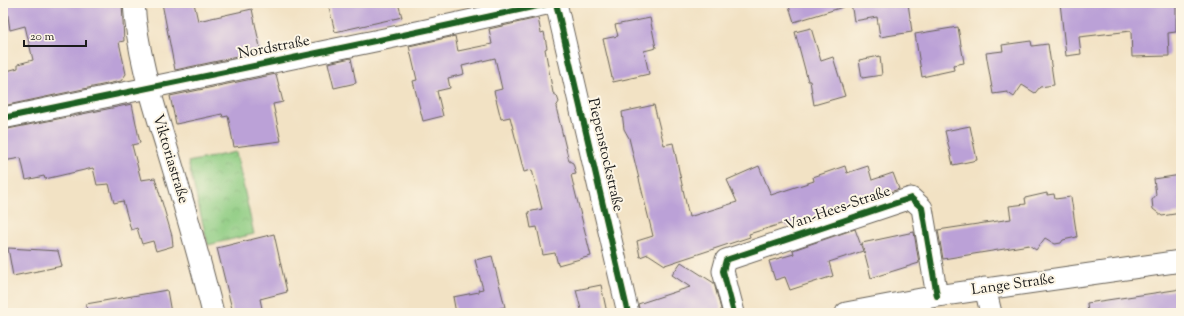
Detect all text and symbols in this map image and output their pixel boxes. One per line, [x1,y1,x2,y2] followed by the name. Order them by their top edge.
[24,22,86,48] scale bar
[30,28,55,46] text: 20 m
[236,31,312,65] street label: Nordstraße
[582,96,628,214] street label: Piepenstockstraße
[146,112,194,206] street label: Viktoriastraße
[782,181,894,237] street label: Van-Hees-Straße
[970,269,1056,301] street label: Lange Straße

